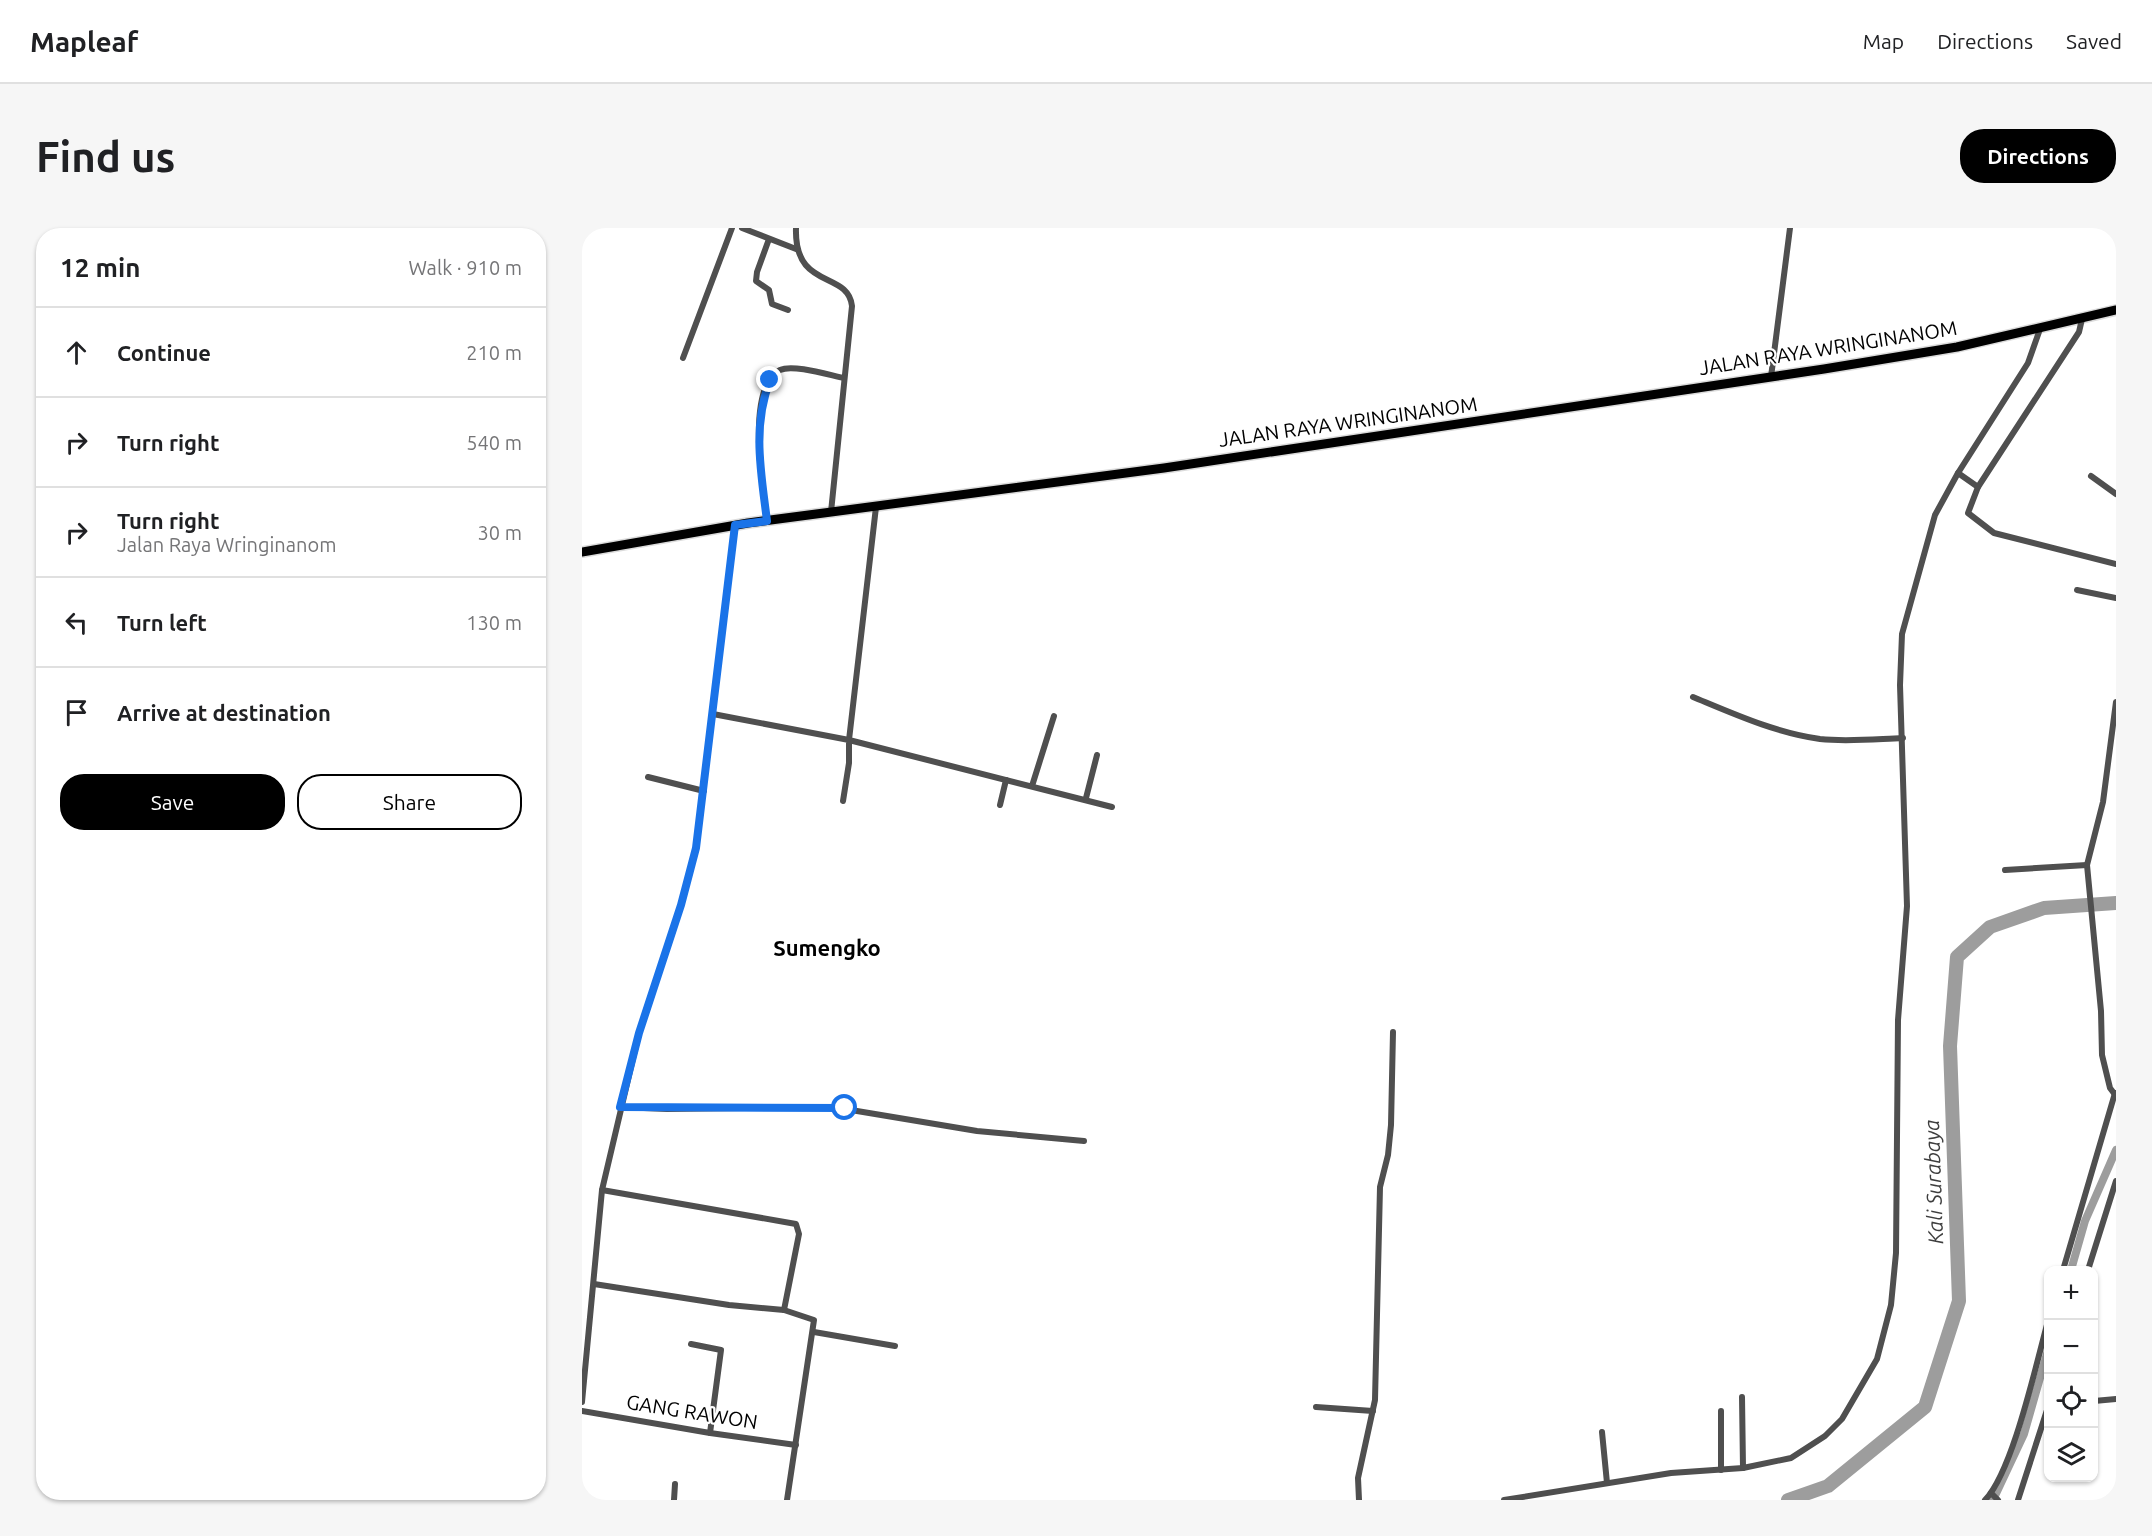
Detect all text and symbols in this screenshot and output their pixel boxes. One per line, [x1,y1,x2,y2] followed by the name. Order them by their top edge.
[30,26,138,57] text: Mapleaf
[1863,29,1904,53] text: Map
[1937,29,2033,53] text: Directions
[2066,29,2122,53] text: Saved
[1960,129,2116,183] button: Directions
[36,133,175,180] text: Find us
[60,253,140,282] text: 12 min
[409,256,522,279] text: Walk · 910 m
[1697,316,1959,379] street label: JALAN RAYA WRINGINANOM
[60,336,93,369] icon: ahead
[117,340,211,365] text: Continue
[466,341,522,364] text: 210 m
[756,366,782,392] route end
[1217,392,1479,451] street label: JALAN RAYA WRINGINANOM
[60,426,93,459] icon: right
[117,430,219,455] text: Turn right
[466,431,522,454] text: 540 m
[117,508,219,533] text: Turn right
[60,516,93,549] icon: right
[478,521,522,544] text: 30 m
[117,533,336,556] text: Jalan Raya Wringinanom
[60,606,93,639] icon: left
[117,610,207,635] text: Turn left
[466,611,522,634] text: 130 m
[60,696,93,729] icon: arrive
[117,700,331,725] text: Arrive at destination
[60,774,285,830] button: Save
[297,774,522,830] button: Share
[773,935,881,960] district label: Sumengko
[831,1094,857,1120] route start
[1919,1119,1947,1245] water label: Kali Surabaya
[2044,1266,2098,1482] map controls
[2044,1266,2098,1320] button: +
[2044,1320,2098,1374] button: −
[2044,1374,2098,1428] button: locate
[625,1390,759,1433] street label: GANG RAWON
[2044,1428,2098,1482] button: layers

